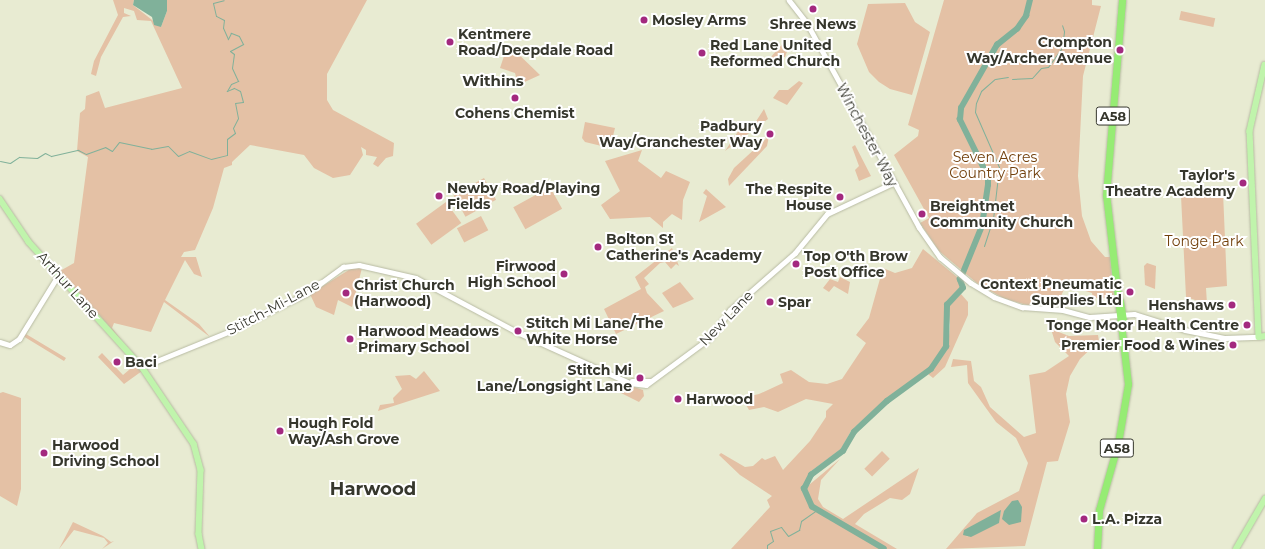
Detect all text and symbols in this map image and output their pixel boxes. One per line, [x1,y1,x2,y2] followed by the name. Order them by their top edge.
[808,4,818,14] marker: Shree News
[652,12,746,28] place label: Mosley Arms
[639,15,649,25] marker: Mosley Arms
[770,16,856,32] place label: Shree News
[458,26,613,58] place label: Kentmere Road/Deepdale Road
[966,34,1112,66] place label: Crompton Way/Archer Avenue
[445,37,455,47] marker: Kentmere Road/Deepdale Road
[710,37,840,70] place label: Red Lane United Reformed Church
[1115,45,1125,55] marker: Crompton Way/Archer Avenue
[697,48,707,58] marker: Red Lane United Reformed Church
[462,72,524,90] district label: Withins
[833,80,901,190] street label: Winchester Way
[510,93,520,103] marker: Cohens Chemist
[455,105,575,121] place label: Cohens Chemist
[1095,105,1131,127] road number: A58
[599,118,762,150] place label: Padbury Way/Granchester Way
[765,129,775,139] marker: Padbury Way/Granchester Way
[949,149,1041,182] park label: Seven Acres Country Park
[1105,167,1235,200] place label: Taylor's Theatre Academy
[1238,178,1248,188] marker: Taylor's Theatre Academy
[447,180,600,212] place label: Newby Road/Playing Fields
[746,181,832,214] place label: The Respite House
[434,191,444,201] marker: Newby Road/Playing Fields
[835,192,845,202] marker: The Respite House
[930,198,1073,230] place label: Breightmet Community Church
[917,209,927,219] marker: Breightmet Community Church
[606,231,762,264] place label: Bolton St Catherine's Academy
[1164,233,1244,249] park label: Tonge Park
[593,242,603,252] marker: Bolton St Catherine's Academy
[34,248,102,322] street label: Arthur Lane
[804,248,908,280] place label: Top O'th Brow Post Office
[468,258,556,290] place label: Firwood High School
[791,259,801,269] marker: Top O'th Brow Post Office
[559,269,569,279] marker: Firwood High School
[224,275,322,339] street label: Stitch-Mi-Lane
[980,276,1122,308] place label: Context Pneumatic Supplies Ltd
[354,277,455,310] place label: Christ Church (Harwood)
[696,287,756,349] street label: New Lane
[1125,287,1135,297] marker: Context Pneumatic Supplies Ltd
[341,288,351,298] marker: Christ Church (Harwood)
[778,294,811,310] place label: Spar
[765,297,775,307] marker: Spar
[1148,297,1224,313] place label: Henshaws
[1227,300,1237,310] marker: Henshaws
[526,315,663,348] place label: Stitch Mi Lane/The White Horse
[1046,317,1239,333] place label: Tonge Moor Health Centre
[1242,320,1252,330] marker: Tonge Moor Health Centre
[358,323,499,356] place label: Harwood Meadows Primary School
[513,326,523,336] marker: Stitch Mi Lane/The White Horse
[345,334,355,344] marker: Harwood Meadows Primary School
[1061,337,1225,353] place label: Premier Food & Wines
[1228,340,1238,350] marker: Premier Food & Wines
[125,354,157,370] place label: Baci
[112,357,122,367] marker: Baci
[477,362,632,394] place label: Stitch Mi Lane/Longsight Lane
[635,373,645,383] marker: Stitch Mi Lane/Longsight Lane
[686,391,753,407] place label: Harwood
[673,394,683,404] marker: Harwood
[288,415,399,448] place label: Hough Fold Way/Ash Grove
[275,426,285,436] marker: Hough Fold Way/Ash Grove
[52,437,159,470] place label: Harwood Driving School
[1099,437,1135,459] road number: A58
[39,448,49,458] marker: Harwood Driving School
[330,478,416,500] district label: Harwood
[1092,511,1162,527] place label: L.A. Pizza
[1079,514,1089,524] marker: L.A. Pizza

